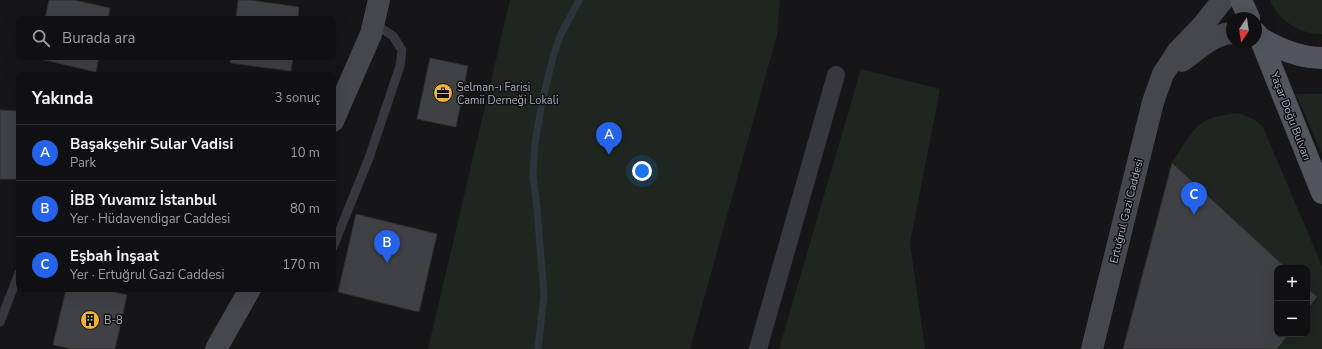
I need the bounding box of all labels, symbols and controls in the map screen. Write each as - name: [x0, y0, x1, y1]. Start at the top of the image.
- north arrow: [1226, 12, 1262, 48]
- search box: [16, 16, 336, 60]
- icon: search: [30, 27, 52, 49]
- text: Burada ara: [62, 28, 136, 48]
- street label: Yaşar Doğu Bulvarı: [1266, 69, 1314, 163]
- place label: Selman-ı Farisi Camii Derneği Lokali: [457, 80, 558, 108]
- office icon: Selman-ı Farisi Camii Derneği Lokali: [432, 82, 454, 104]
- text: Yakında: [32, 87, 93, 110]
- text: 3 sonuç: [275, 89, 320, 107]
- pin: A: [596, 122, 622, 155]
- text: Başakşehir Sular Vadisi: [70, 134, 233, 154]
- text: A: [40, 144, 50, 162]
- text: 10 m: [290, 144, 320, 162]
- text: Park: [70, 154, 96, 172]
- street label: Ertuğrul Gazi Caddesi: [1106, 157, 1147, 265]
- your location: [632, 161, 652, 181]
- pin: C: [1181, 182, 1207, 215]
- text: İBB Yuvamız İstanbul: [70, 190, 217, 210]
- text: B: [41, 200, 49, 218]
- text: 80 m: [290, 200, 320, 218]
- text: Yer · Hüdavendigar Caddesi: [70, 210, 230, 228]
- pin: B: [374, 230, 400, 263]
- text: Eşbah İnşaat: [70, 246, 159, 266]
- text: C: [41, 256, 49, 274]
- text: 170 m: [282, 256, 320, 274]
- map controls: [1274, 265, 1310, 337]
- button: +: [1274, 265, 1310, 301]
- text: Yer · Ertuğrul Gazi Caddesi: [70, 266, 225, 284]
- button: −: [1274, 301, 1310, 337]
- building icon: B-8: [79, 309, 101, 331]
- place label: B-8: [104, 313, 123, 328]

